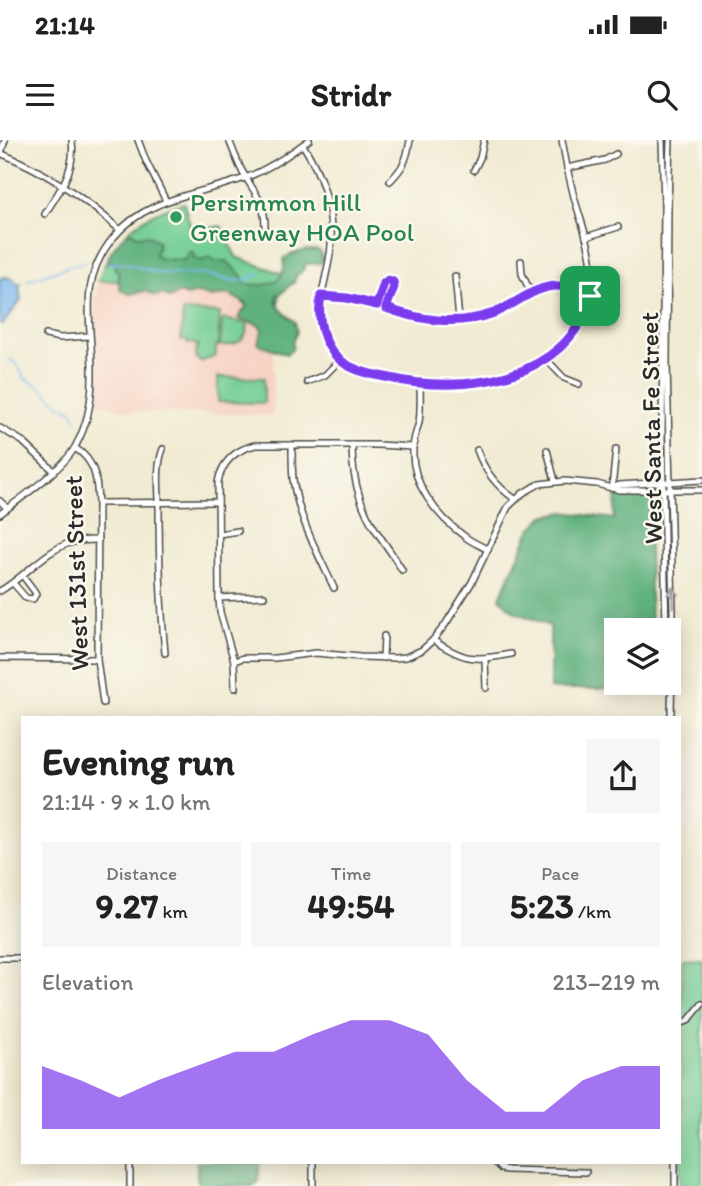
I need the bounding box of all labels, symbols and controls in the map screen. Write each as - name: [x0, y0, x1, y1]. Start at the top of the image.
- text: 21:14: [35, 9, 95, 41]
- icon: menu: [21, 76, 59, 114]
- text: Stridr: [311, 76, 391, 114]
- icon: search: [643, 76, 681, 114]
- place label: Persimmon Hill Greenway HOA Pool: [190, 186, 414, 248]
- marker: Persimmon Hill Greenway HOA Pool: [168, 209, 184, 225]
- pin: [560, 266, 620, 326]
- icon: arrive: [571, 277, 609, 315]
- street label: West Santa Fe Street: [633, 311, 669, 544]
- street label: West 131st Street: [57, 474, 95, 671]
- one-way arrow: [666, 586, 680, 609]
- map controls: [604, 618, 681, 695]
- button: layers: [604, 618, 681, 695]
- text: Evening run: [42, 739, 235, 785]
- button: share: [586, 739, 660, 813]
- text: 21:14 · 9 × 1.0 km: [42, 788, 210, 816]
- text: Distance: [106, 862, 177, 885]
- text: Time: [331, 862, 371, 885]
- text: Pace: [541, 862, 579, 885]
- text: 9.27: [96, 885, 158, 927]
- text: 49:54: [307, 885, 395, 927]
- text: 5:23: [509, 885, 574, 927]
- text: km: [158, 900, 188, 923]
- text: /km: [574, 900, 611, 923]
- text: Elevation: [42, 968, 133, 996]
- text: 213–219 m: [553, 968, 660, 996]

